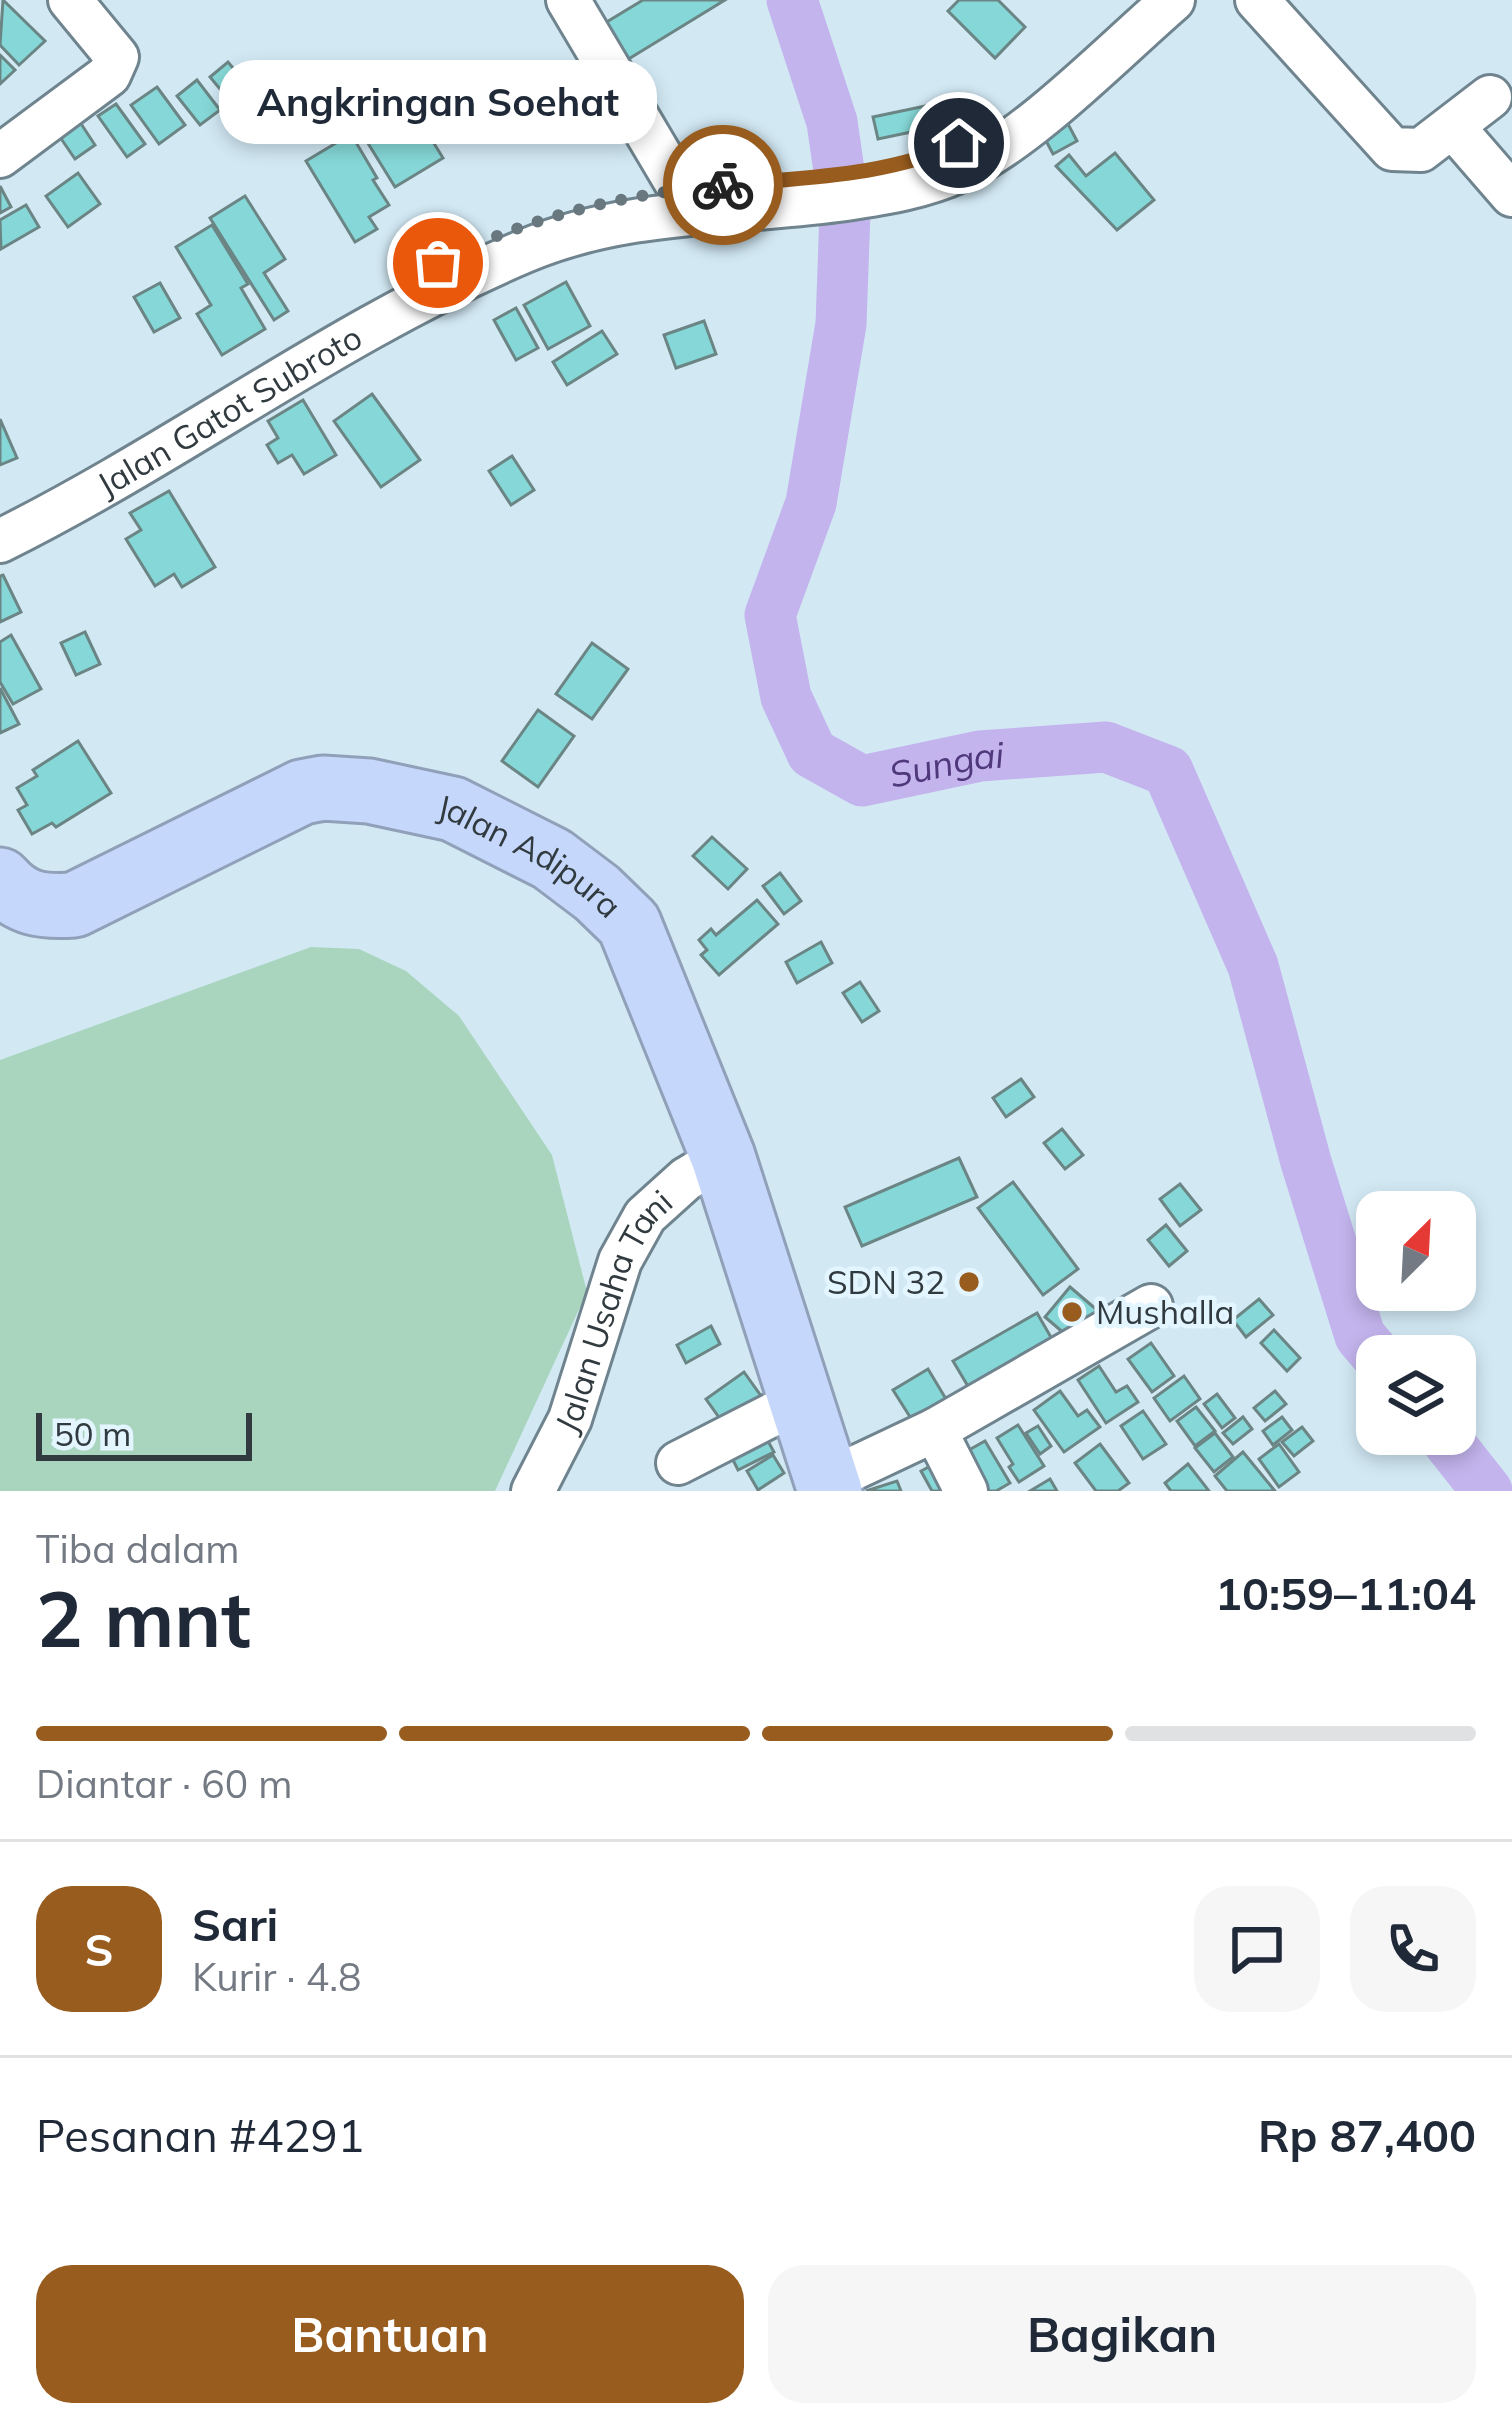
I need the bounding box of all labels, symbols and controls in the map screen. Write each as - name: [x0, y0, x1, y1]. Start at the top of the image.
- callout: Angkringan Soehat: [219, 59, 657, 143]
- text: Angkringan Soehat: [257, 77, 619, 126]
- pin: [908, 92, 1010, 194]
- icon: home: [926, 110, 992, 176]
- courier: [663, 125, 783, 245]
- icon: bike: [690, 152, 756, 218]
- pin: [387, 212, 489, 314]
- icon: bag: [405, 230, 471, 296]
- street label: Jalan Gatot Subroto: [90, 316, 369, 505]
- water label: Sungai: [885, 731, 1006, 797]
- street label: Jalan Adipura: [434, 785, 631, 926]
- street label: Jalan Usaha Tani: [546, 1181, 680, 1439]
- north arrow: [1356, 1191, 1476, 1311]
- map controls: [1356, 1191, 1476, 1455]
- place label: SDN 32: [827, 1261, 945, 1302]
- marker: SDN 32: [956, 1269, 982, 1295]
- place label: Mushalla: [1096, 1291, 1234, 1332]
- marker: Mushalla: [1059, 1299, 1085, 1325]
- button: layers: [1356, 1335, 1476, 1455]
- scale bar: [36, 1407, 252, 1460]
- text: 50 m: [54, 1413, 131, 1454]
- text: Tiba dalam: [36, 1524, 240, 1573]
- text: 10:59–11:04: [1215, 1565, 1476, 1621]
- text: 2 mnt: [36, 1569, 251, 1667]
- text: Diantar · 60 m: [36, 1759, 292, 1808]
- button: chat: [1194, 1886, 1320, 2012]
- button: phone: [1350, 1886, 1476, 2012]
- text: Sari: [192, 1896, 278, 1952]
- text: S: [84, 1921, 114, 1977]
- text: Kurir · 4.8: [192, 1952, 362, 2001]
- text: Pesanan #4291: [36, 2107, 365, 2163]
- text: Rp 87,400: [1258, 2107, 1476, 2163]
- button: Bantuan: [36, 2265, 744, 2403]
- button: Bagikan: [768, 2265, 1476, 2403]

